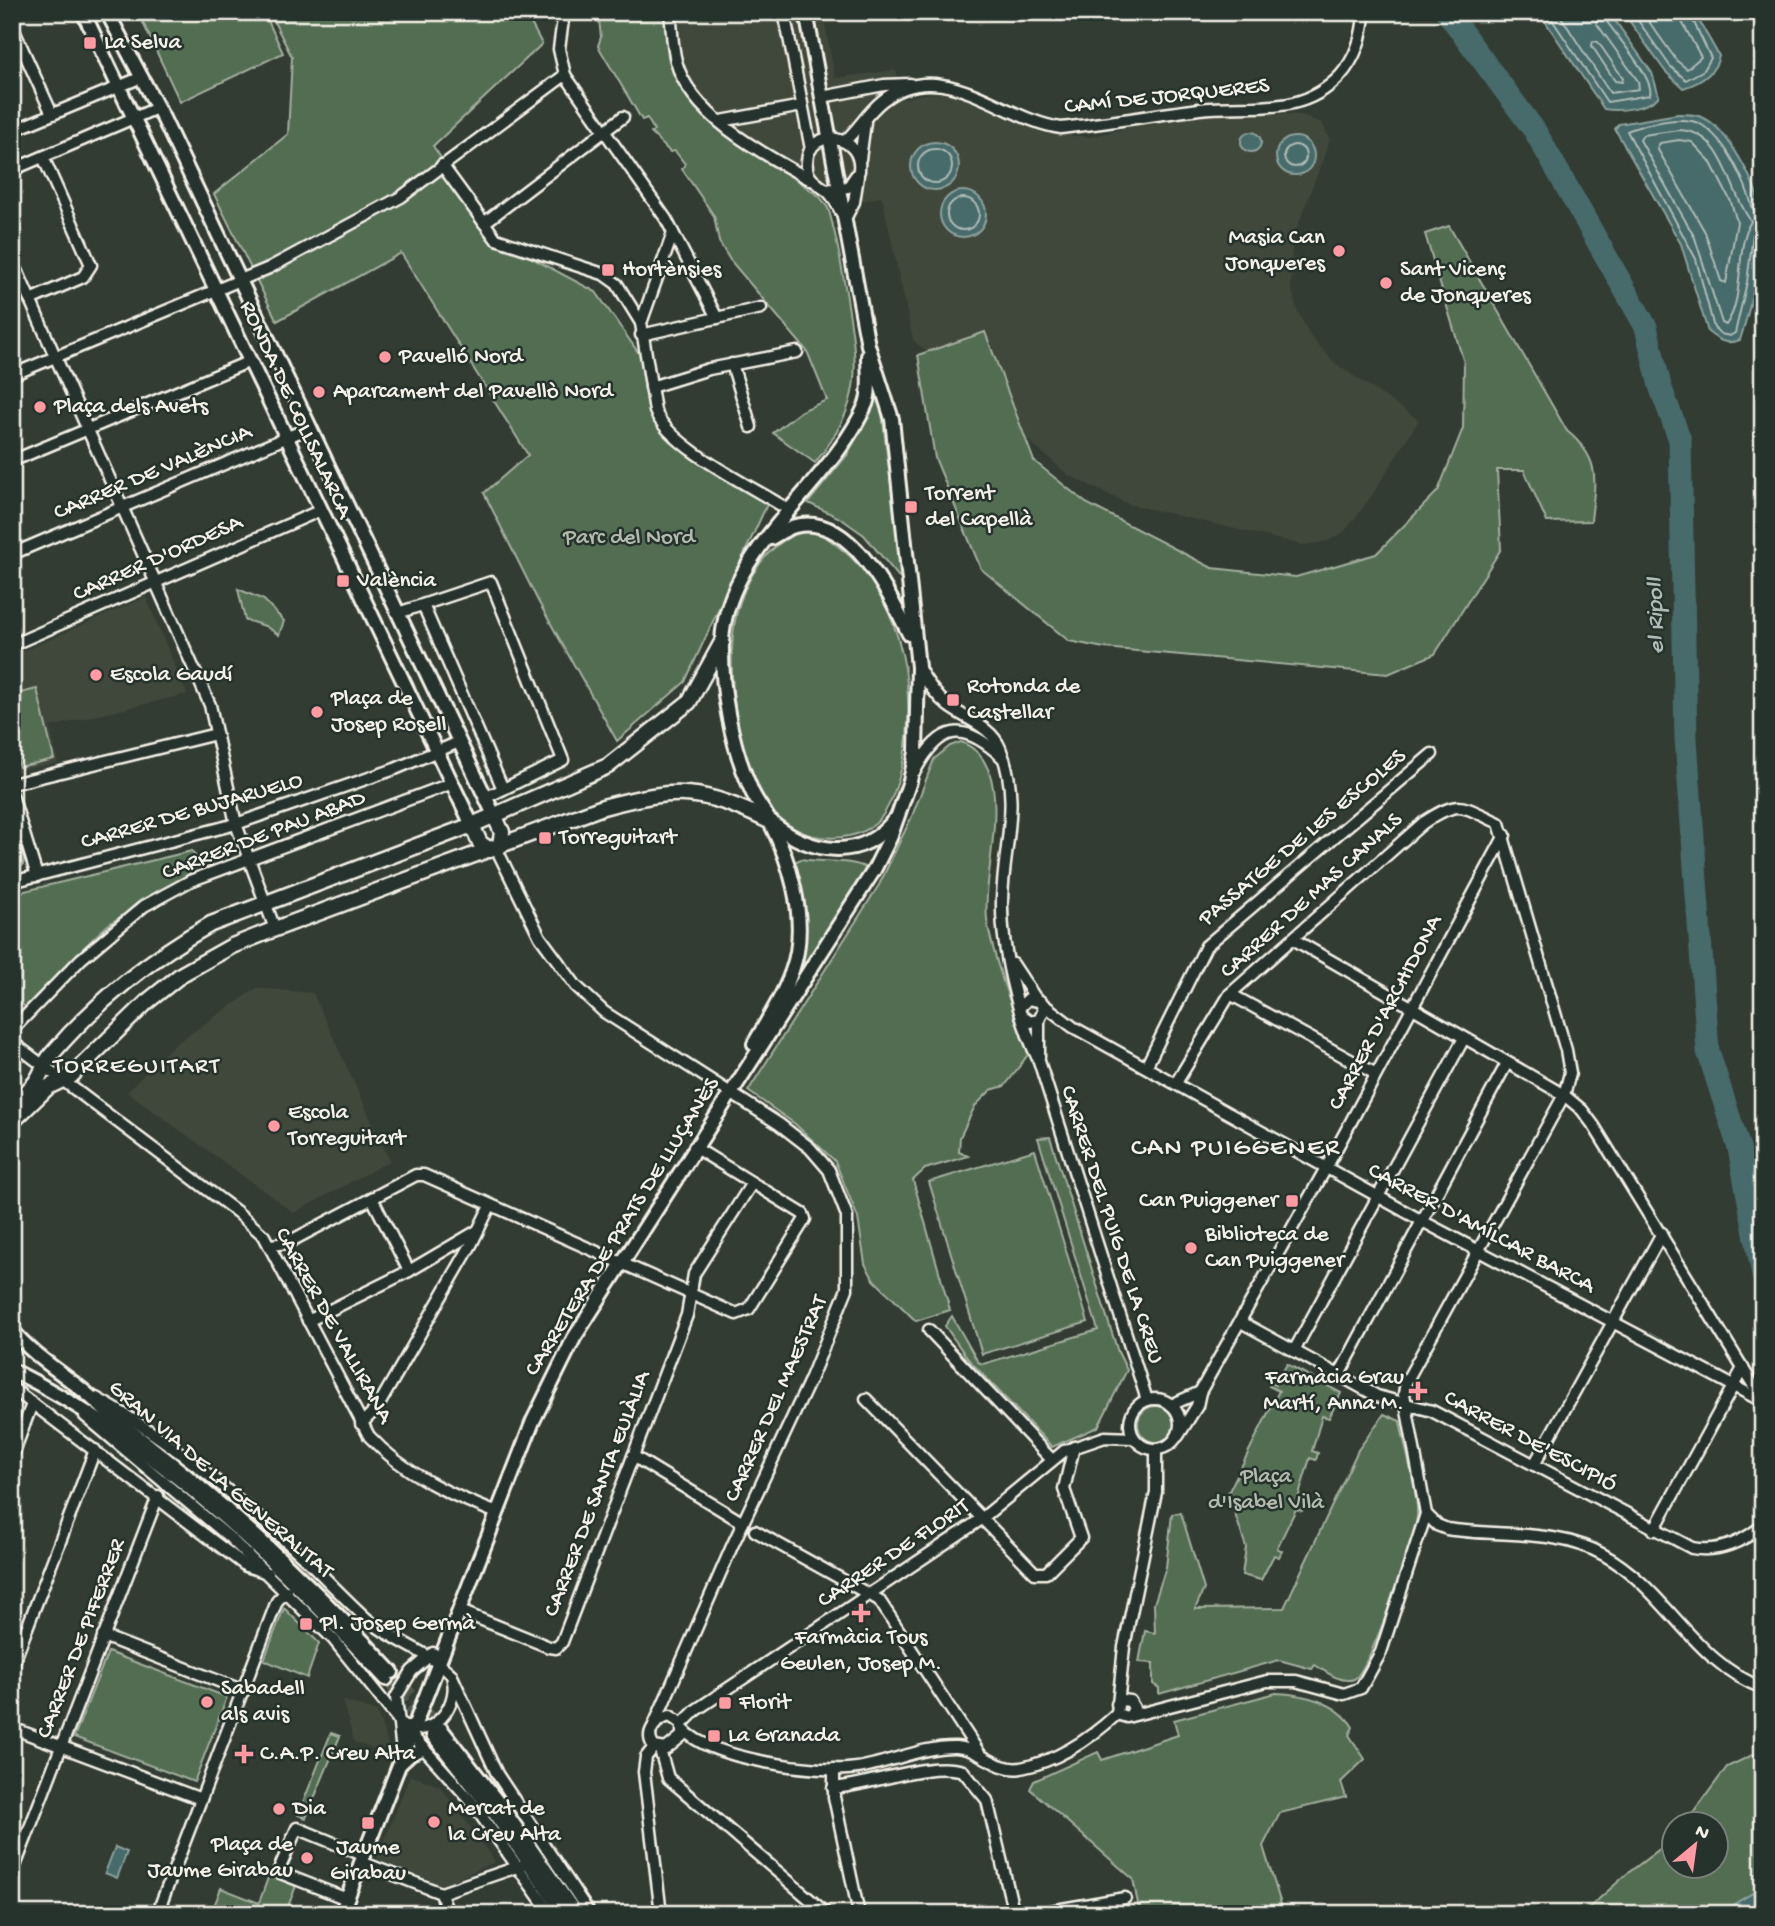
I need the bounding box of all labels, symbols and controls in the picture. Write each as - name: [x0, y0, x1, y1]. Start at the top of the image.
- place label: La Selva: [104, 30, 182, 57]
- marker: La Selva: [82, 35, 98, 51]
- street label: CAMÍ DE JORQUERES: [1063, 73, 1271, 121]
- place label: Masia Can Jonqueres: [1225, 225, 1326, 278]
- marker: Masia Can Jonqueres: [1331, 243, 1347, 259]
- place label: Hortènsies: [622, 257, 722, 284]
- place label: Sant Vicenç de Jonqueres: [1400, 257, 1531, 310]
- marker: Hortènsies: [600, 262, 616, 278]
- marker: Sant Vicenç de Jonqueres: [1378, 275, 1394, 291]
- street label: RONDA DE COLLSALARCA: [233, 297, 358, 524]
- place label: Pavelló Nord: [398, 344, 524, 371]
- marker: Pavelló Nord: [377, 349, 393, 365]
- place label: Aparcament del Pavellò Nord: [333, 379, 614, 406]
- marker: Aparcament del Pavellò Nord: [311, 384, 327, 400]
- place label: Plaça dels Avets: [53, 394, 209, 421]
- marker: Plaça dels Avets: [32, 399, 48, 415]
- street label: CARRER DE VALÈNCIA: [50, 419, 257, 527]
- place label: Torrent del Capellà: [923, 481, 1033, 534]
- marker: Torrent del Capellà: [903, 499, 919, 515]
- street label: CARRER D'ORDESA: [69, 509, 248, 608]
- park label: Parc del Nord: [562, 525, 696, 552]
- place label: València: [356, 568, 437, 595]
- marker: València: [335, 573, 351, 589]
- water label: el Ripoll: [1642, 576, 1672, 654]
- place label: Escola Gaudí: [110, 662, 233, 689]
- marker: Escola Gaudí: [88, 667, 104, 683]
- place label: Rotonda de Castellar: [967, 674, 1081, 727]
- place label: Plaça de Josep Rosell: [330, 686, 447, 739]
- marker: Rotonda de Castellar: [945, 692, 961, 708]
- marker: Plaça de Josep Rosell: [309, 704, 325, 720]
- street label: PASSATGE DE LES ESCOLES: [1193, 743, 1413, 933]
- street label: CARRER DE BUJARUELO: [78, 767, 306, 857]
- street label: CARRER DE PAU ABAD: [159, 784, 370, 887]
- street label: CARRER DE MAS CANALS: [1215, 807, 1409, 985]
- place label: Torreguitart: [557, 825, 678, 852]
- marker: Torreguitart: [537, 830, 553, 846]
- street label: CARRER D'ARCHIDONA: [1323, 910, 1450, 1115]
- district label: TORREGUITART: [51, 1053, 221, 1082]
- street label: CARRETERA DE PRATS DE LLUÇANÈS: [519, 1072, 727, 1382]
- street label: CARRER DEL PUIG DE LA CREU: [1053, 1082, 1169, 1368]
- place label: Escola Torreguitart: [286, 1100, 407, 1153]
- marker: Escola Torreguitart: [266, 1118, 282, 1134]
- district label: CAN PUIGGENER: [1131, 1134, 1341, 1165]
- street label: CARRER D'AMÍLCAR BARCA: [1363, 1158, 1600, 1301]
- place label: Can Puiggener: [1139, 1188, 1280, 1215]
- marker: Can Puiggener: [1284, 1193, 1300, 1209]
- place label: Biblioteca de Can Puiggener: [1204, 1222, 1346, 1275]
- street label: CARRER DE VALLIRANA: [268, 1223, 399, 1430]
- marker: Biblioteca de Can Puiggener: [1183, 1240, 1199, 1256]
- street label: CARRER DEL MAESTRAT: [719, 1291, 835, 1506]
- place label: Farmàcia Grau Martí, Anna M.: [1263, 1365, 1404, 1418]
- street label: CARRER DE SANTA EULÀLIA: [538, 1366, 658, 1621]
- street label: GRAN VIA DE LA GENERALITAT: [102, 1375, 339, 1586]
- marker: Farmàcia Grau Martí, Anna M.: [1410, 1383, 1426, 1399]
- street label: CARRER DE'ESCIPIÓ: [1439, 1385, 1621, 1499]
- park label: Plaça d'Isabel Vilà: [1208, 1464, 1325, 1517]
- street label: CARRER DE FLORIT: [813, 1493, 976, 1615]
- street label: CARRER DE PIFERRER: [31, 1535, 133, 1743]
- marker: Farmàcia Tous Geulen, Josep M.: [853, 1605, 869, 1621]
- place label: Pl. Josep Germà: [319, 1611, 477, 1638]
- marker: Pl. Josep Germà: [298, 1616, 314, 1632]
- place label: Farmàcia Tous Geulen, Josep M.: [780, 1625, 942, 1678]
- place label: Sabadell als avis: [221, 1676, 305, 1729]
- place label: Florit: [738, 1690, 792, 1717]
- marker: Sabadell als avis: [199, 1694, 215, 1710]
- marker: Florit: [717, 1695, 733, 1711]
- place label: La Granada: [728, 1723, 841, 1750]
- marker: La Granada: [706, 1728, 722, 1744]
- place label: C.A.P. Creu Alta: [260, 1741, 417, 1768]
- marker: C.A.P. Creu Alta: [234, 1744, 254, 1764]
- place label: Dia: [291, 1796, 327, 1823]
- place label: Mercat de la Creu Alta: [448, 1796, 562, 1849]
- marker: Dia: [271, 1801, 287, 1817]
- north arrow: [1660, 1811, 1730, 1881]
- marker: Mercat de la Creu Alta: [426, 1814, 442, 1830]
- marker: Jaume Girabau: [360, 1815, 376, 1831]
- text: N: [1691, 1820, 1713, 1846]
- place label: Plaça de Jaume Girabau: [147, 1832, 294, 1885]
- place label: Jaume Girabau: [330, 1835, 406, 1888]
- marker: Plaça de Jaume Girabau: [299, 1850, 315, 1866]

